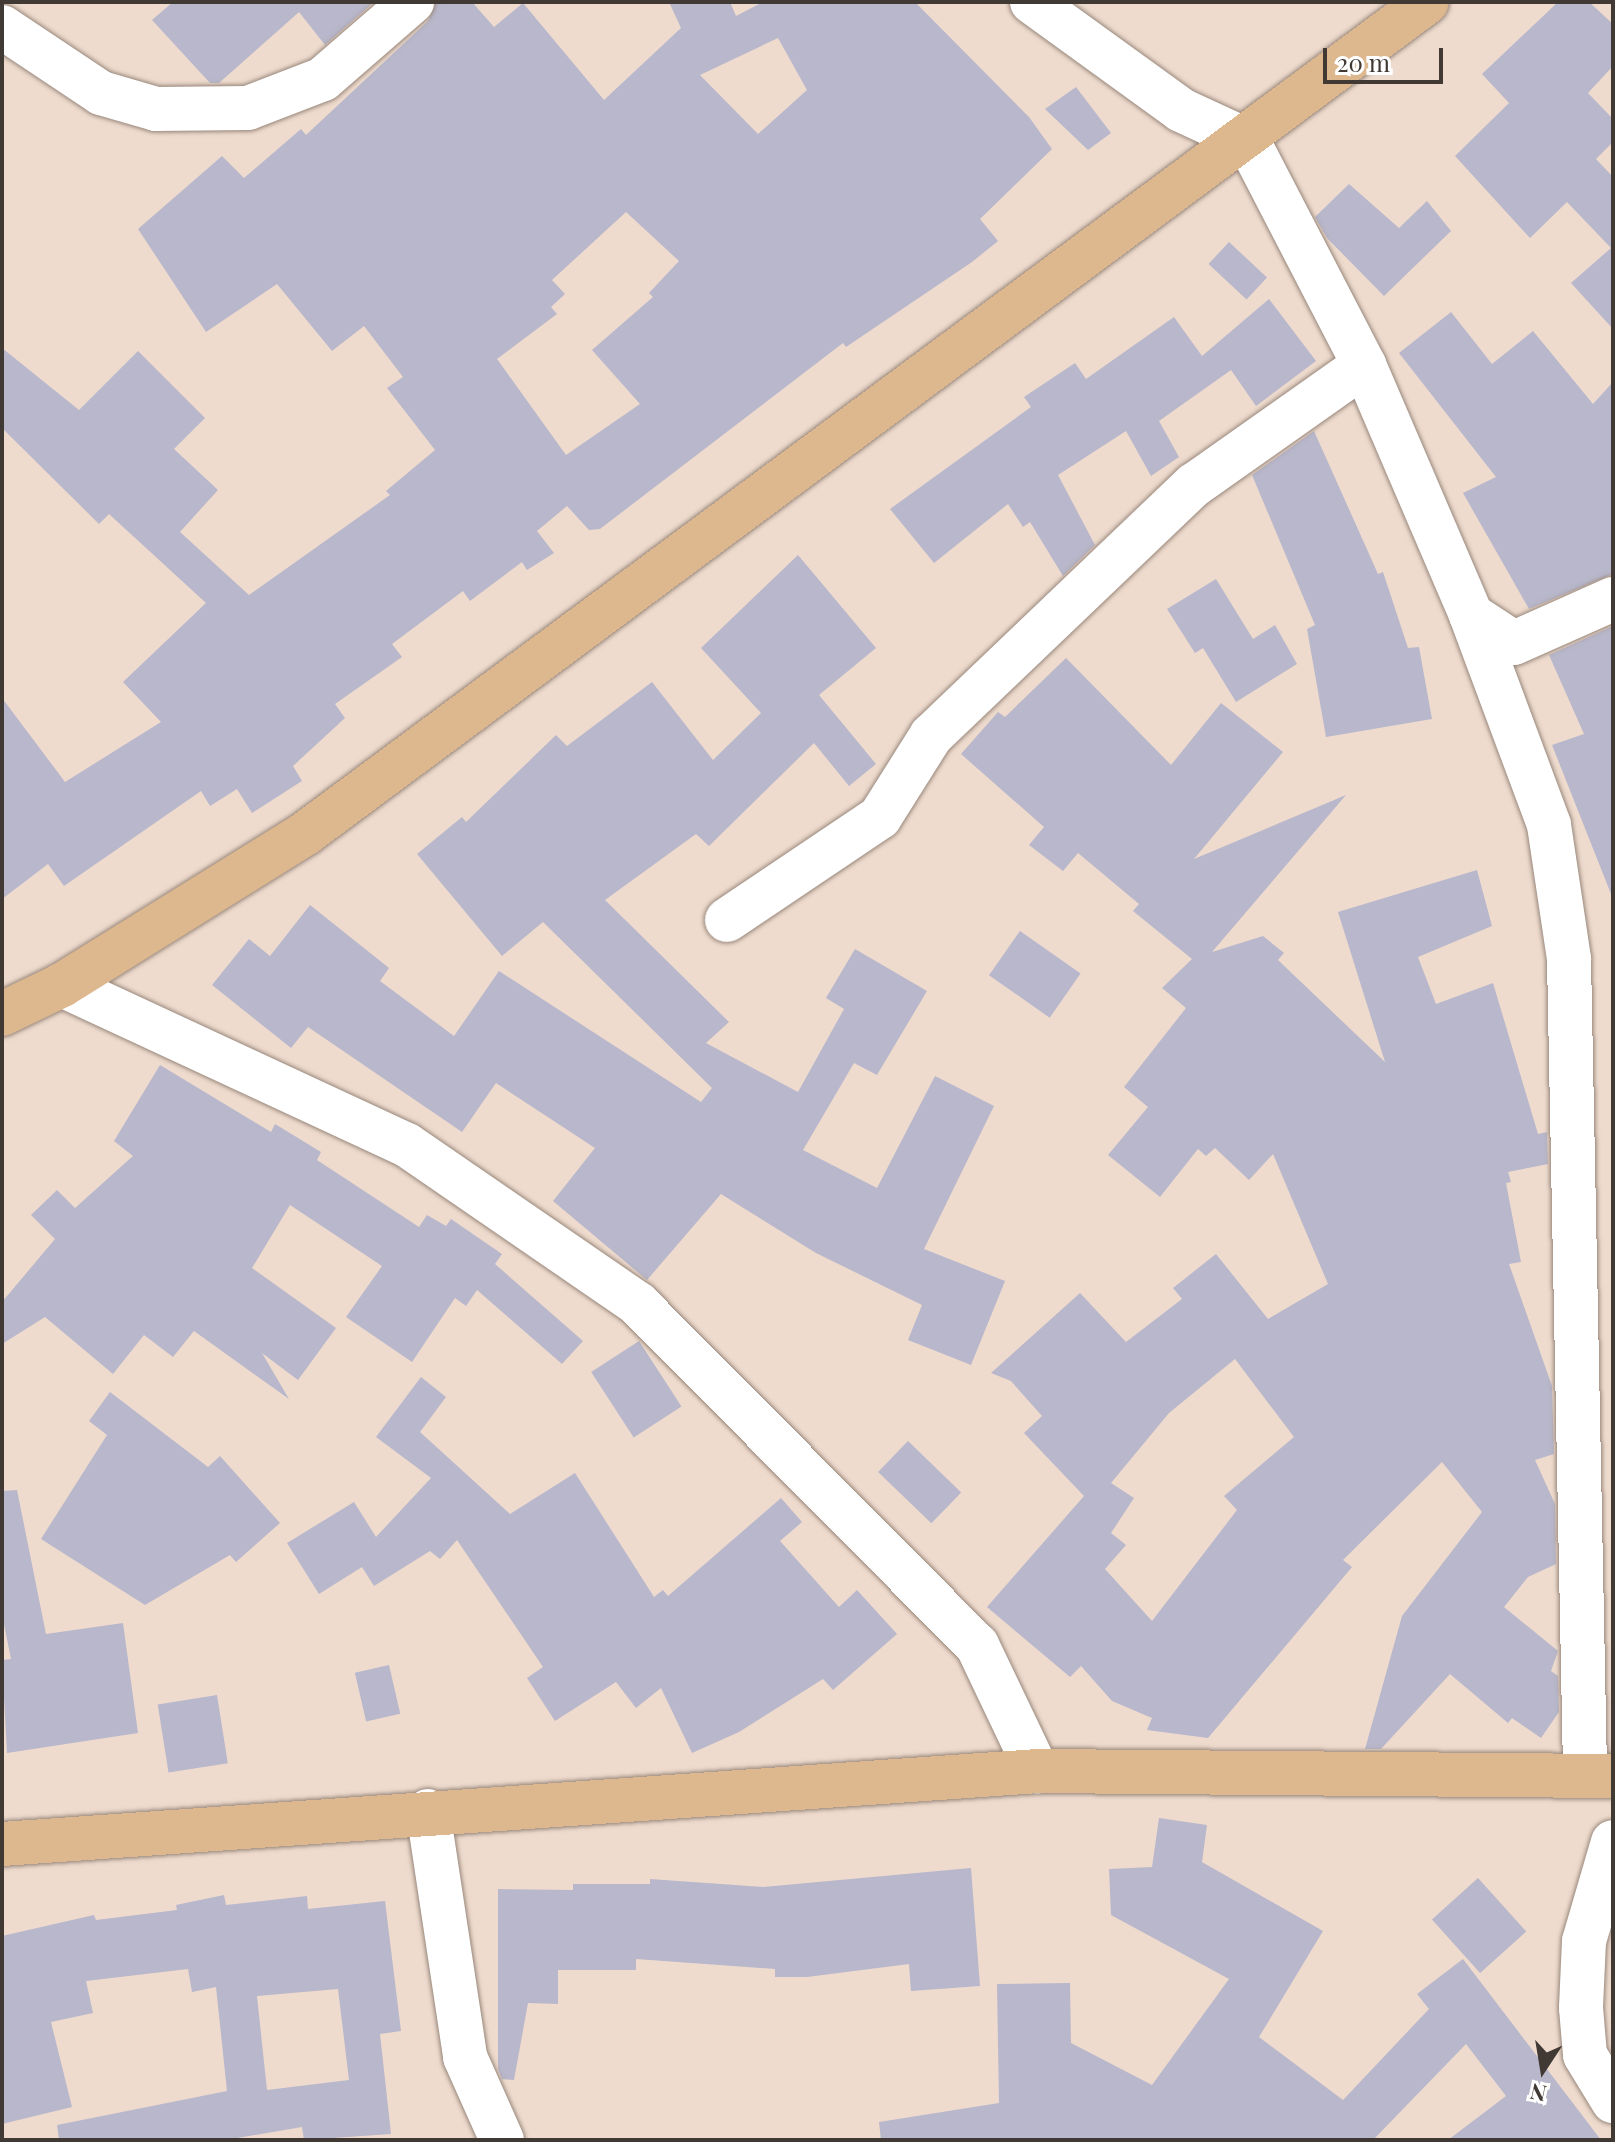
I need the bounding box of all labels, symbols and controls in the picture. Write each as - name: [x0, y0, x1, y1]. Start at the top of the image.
- scale bar: [1327, 32, 1447, 82]
- text: 20 m: [1337, 46, 1390, 78]
- north arrow: [1503, 2030, 1583, 2110]
- text: N: [1527, 2077, 1549, 2110]

